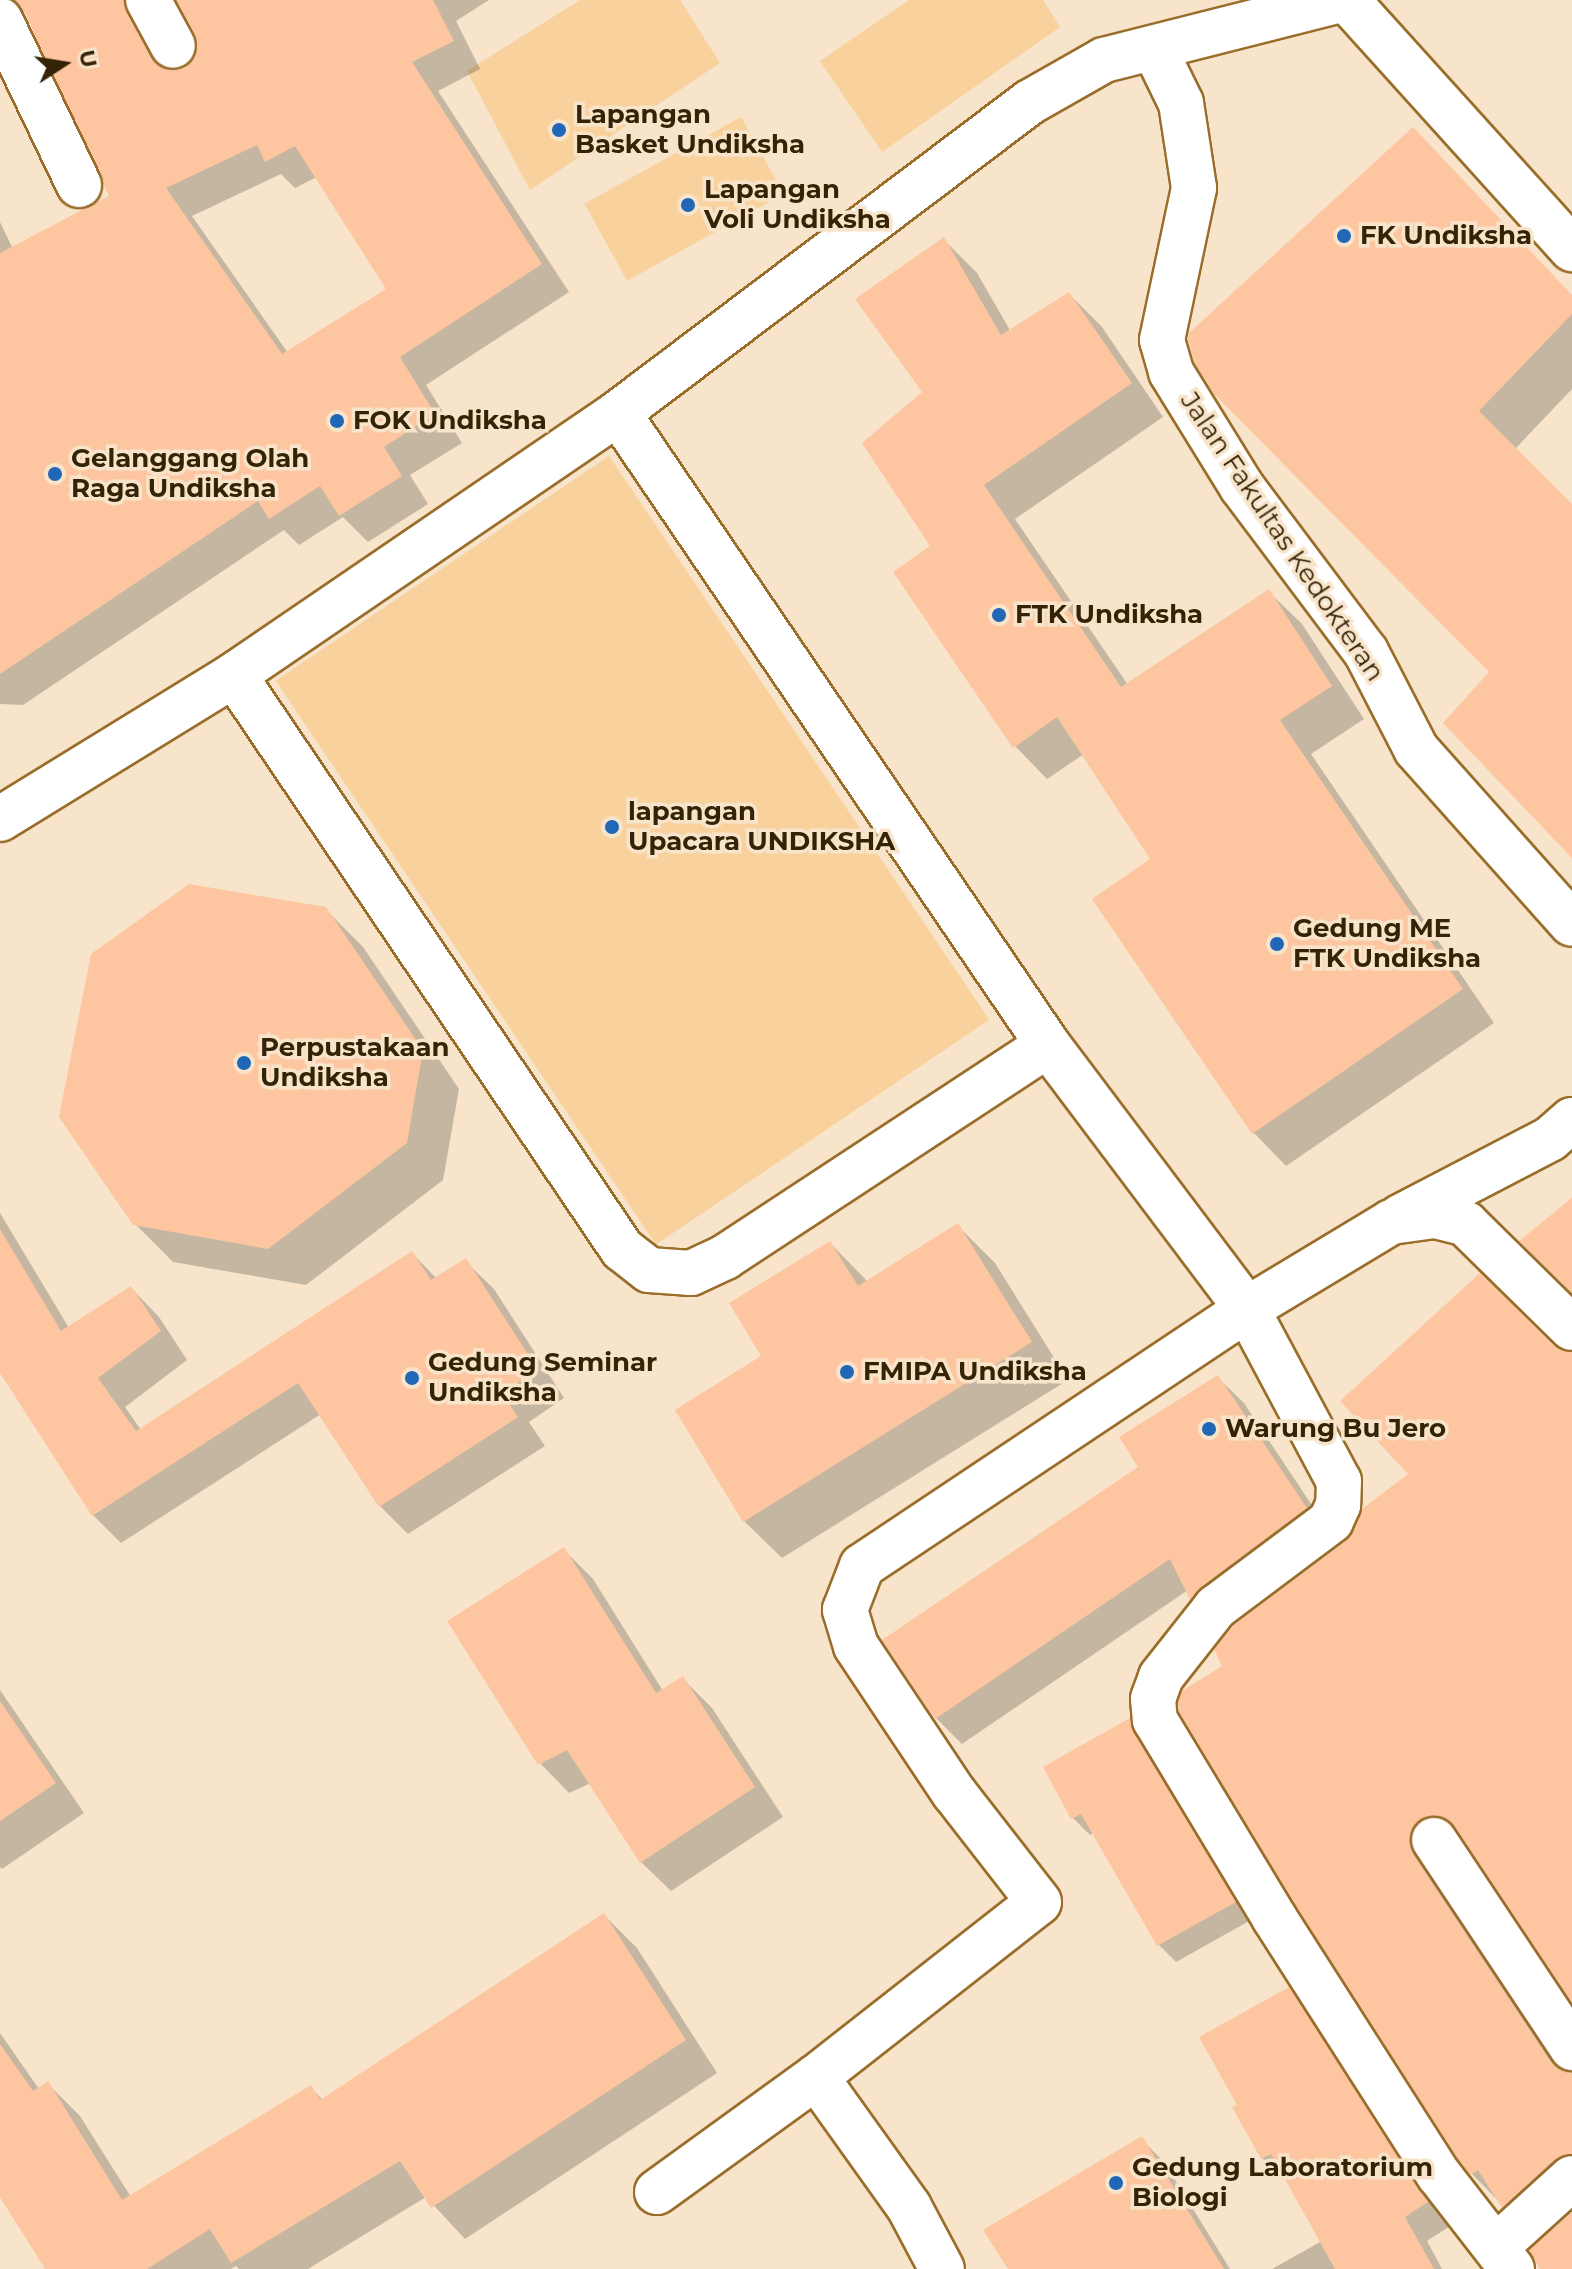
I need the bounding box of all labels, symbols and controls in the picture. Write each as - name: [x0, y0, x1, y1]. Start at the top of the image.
- north arrow: [24, 24, 104, 104]
- text: U: [73, 48, 103, 70]
- place label: Lapangan Basket Undiksha: [575, 99, 805, 160]
- marker: Lapangan Basket Undiksha: [550, 121, 568, 139]
- place label: Lapangan Voli Undiksha: [704, 174, 891, 236]
- marker: Lapangan Voli Undiksha: [679, 196, 697, 214]
- place label: FK Undiksha: [1360, 220, 1532, 252]
- marker: FK Undiksha: [1335, 227, 1353, 245]
- street label: Jalan Fakultas Kedokteran: [1173, 387, 1391, 687]
- place label: FOK Undiksha: [353, 405, 547, 437]
- marker: FOK Undiksha: [328, 412, 346, 430]
- place label: Gelanggang Olah Raga Undiksha: [71, 443, 309, 504]
- marker: Gelanggang Olah Raga Undiksha: [46, 465, 64, 483]
- place label: FTK Undiksha: [1015, 599, 1203, 631]
- marker: FTK Undiksha: [990, 606, 1008, 624]
- place label: lapangan Upacara UNDIKSHA: [628, 796, 895, 858]
- marker: lapangan Upacara UNDIKSHA: [603, 818, 621, 836]
- place label: Gedung ME FTK Undiksha: [1293, 913, 1481, 974]
- marker: Gedung ME FTK Undiksha: [1268, 935, 1286, 953]
- place label: Perpustakaan Undiksha: [260, 1032, 450, 1094]
- marker: Perpustakaan Undiksha: [235, 1054, 253, 1072]
- place label: Gedung Seminar Undiksha: [428, 1347, 657, 1408]
- place label: FMIPA Undiksha: [863, 1356, 1087, 1388]
- marker: FMIPA Undiksha: [838, 1363, 856, 1381]
- marker: Gedung Seminar Undiksha: [403, 1369, 421, 1387]
- place label: Warung Bu Jero: [1225, 1413, 1446, 1445]
- marker: Warung Bu Jero: [1200, 1420, 1218, 1438]
- place label: Gedung Laboratorium Biologi: [1132, 2152, 1433, 2214]
- marker: Gedung Laboratorium Biologi: [1107, 2174, 1125, 2192]

